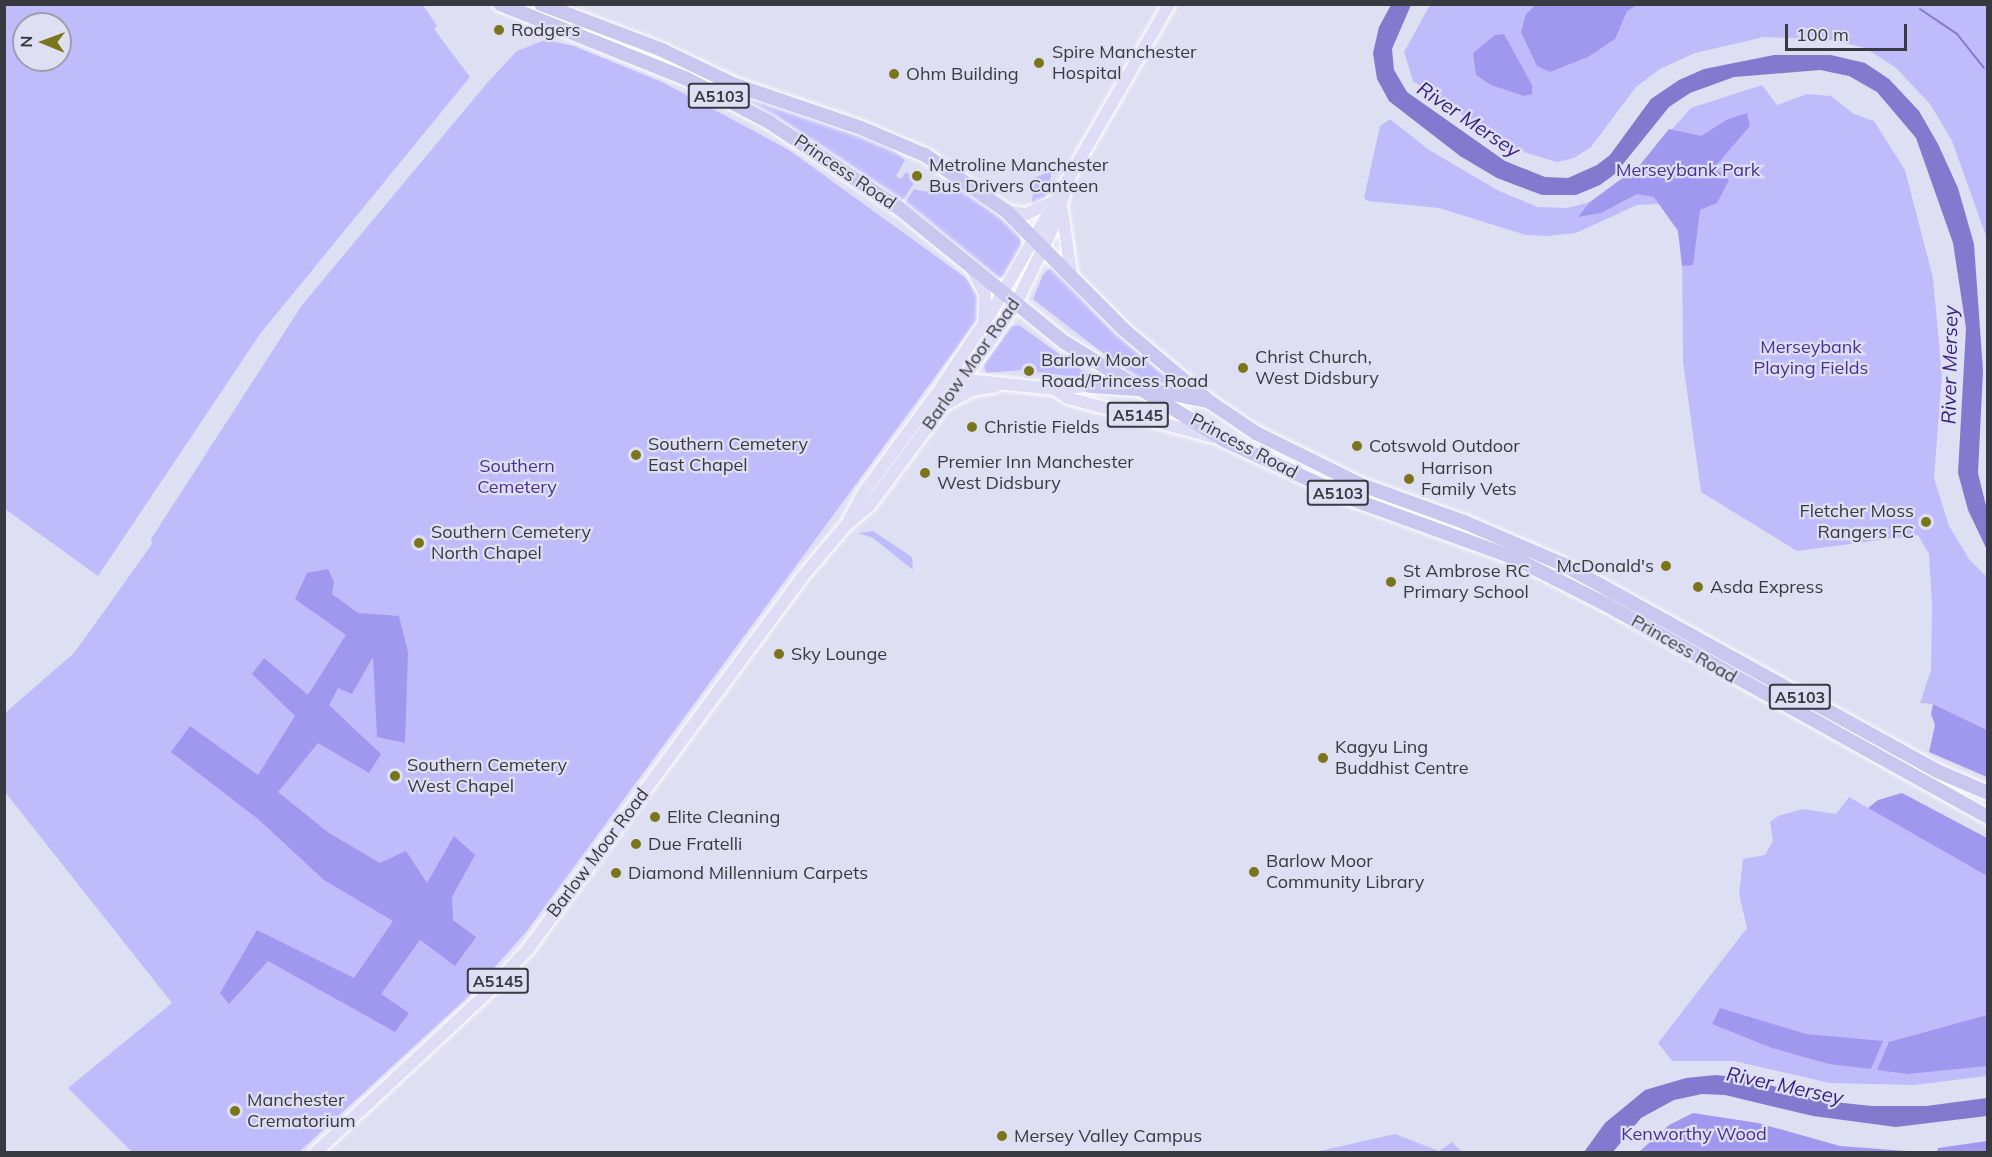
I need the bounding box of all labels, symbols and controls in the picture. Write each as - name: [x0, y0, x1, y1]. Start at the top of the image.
- north arrow: [12, 12, 72, 72]
- scale bar: [1788, 12, 1910, 50]
- place label: Rodgers: [511, 19, 580, 41]
- marker: Rodgers: [492, 23, 506, 37]
- text: 100 m: [1796, 23, 1849, 46]
- text: N: [16, 36, 36, 48]
- place label: Spire Manchester Hospital: [1052, 42, 1197, 84]
- marker: Spire Manchester Hospital: [1030, 54, 1048, 72]
- place label: Ohm Building: [906, 63, 1019, 85]
- marker: Ohm Building: [887, 67, 901, 81]
- water label: River Mersey: [1413, 76, 1525, 162]
- road number: A5103: [688, 83, 750, 109]
- street label: Princess Road: [790, 130, 900, 214]
- place label: Metroline Manchester Bus Drivers Canteen: [929, 155, 1108, 198]
- park label: Merseybank Park: [1616, 159, 1760, 181]
- marker: Metroline Manchester Bus Drivers Canteen: [910, 169, 924, 183]
- street label: Barlow Moor Road: [917, 294, 1025, 434]
- water label: River Mersey: [1936, 305, 1962, 425]
- park label: Merseybank Playing Fields: [1754, 337, 1868, 380]
- place label: Christ Church, West Didsbury: [1255, 347, 1379, 389]
- place label: Barlow Moor Road/Princess Road: [1041, 350, 1208, 392]
- marker: Christ Church, West Didsbury: [1236, 361, 1250, 375]
- marker: Barlow Moor Road/Princess Road: [1022, 364, 1036, 378]
- road number: A5145: [1106, 402, 1170, 428]
- street label: Princess Road: [1187, 409, 1301, 483]
- place label: Christie Fields: [984, 416, 1100, 438]
- marker: Christie Fields: [965, 420, 979, 434]
- place label: Southern Cemetery East Chapel: [648, 434, 808, 476]
- place label: Cotswold Outdoor: [1369, 435, 1520, 457]
- marker: Cotswold Outdoor: [1350, 439, 1364, 453]
- marker: Southern Cemetery East Chapel: [629, 448, 643, 462]
- place label: Premier Inn Manchester West Didsbury: [937, 452, 1134, 494]
- park label: Southern Cemetery: [477, 456, 557, 498]
- place label: Harrison Family Vets: [1421, 458, 1517, 500]
- marker: Premier Inn Manchester West Didsbury: [918, 466, 932, 480]
- marker: Harrison Family Vets: [1402, 472, 1416, 486]
- road number: A5103: [1306, 480, 1370, 506]
- place label: Fletcher Moss Rangers FC: [1800, 501, 1914, 544]
- marker: Fletcher Moss Rangers FC: [1919, 515, 1933, 529]
- place label: Southern Cemetery North Chapel: [431, 522, 591, 564]
- marker: Southern Cemetery North Chapel: [412, 536, 426, 550]
- place label: McDonald's: [1557, 555, 1654, 577]
- marker: McDonald's: [1659, 559, 1673, 573]
- place label: St Ambrose RC Primary School: [1403, 561, 1530, 604]
- marker: St Ambrose RC Primary School: [1384, 575, 1398, 589]
- place label: Asda Express: [1710, 576, 1823, 598]
- marker: Asda Express: [1691, 580, 1705, 594]
- street label: Princess Road: [1627, 610, 1741, 688]
- place label: Sky Lounge: [791, 643, 887, 665]
- marker: Sky Lounge: [772, 647, 786, 661]
- road number: A5103: [1768, 684, 1832, 710]
- place label: Kagyu Ling Buddhist Centre: [1335, 737, 1468, 780]
- marker: Kagyu Ling Buddhist Centre: [1316, 751, 1330, 765]
- place label: Southern Cemetery West Chapel: [407, 755, 567, 798]
- marker: Southern Cemetery West Chapel: [388, 769, 402, 783]
- street label: Barlow Moor Road: [543, 784, 653, 922]
- place label: Elite Cleaning: [667, 806, 780, 828]
- marker: Elite Cleaning: [648, 810, 662, 824]
- place label: Due Fratelli: [648, 833, 742, 855]
- marker: Due Fratelli: [629, 837, 643, 851]
- place label: Barlow Moor Community Library: [1266, 851, 1424, 894]
- place label: Diamond Millennium Carpets: [628, 862, 868, 884]
- marker: Barlow Moor Community Library: [1247, 865, 1261, 879]
- marker: Diamond Millennium Carpets: [609, 866, 623, 880]
- road number: A5145: [466, 968, 530, 994]
- water label: River Mersey: [1724, 1061, 1846, 1109]
- place label: Manchester Crematorium: [247, 1090, 356, 1132]
- marker: Manchester Crematorium: [228, 1104, 242, 1118]
- park label: Kenworthy Wood: [1621, 1123, 1767, 1145]
- place label: Mersey Valley Campus: [1014, 1125, 1202, 1147]
- marker: Mersey Valley Campus: [995, 1129, 1009, 1143]

